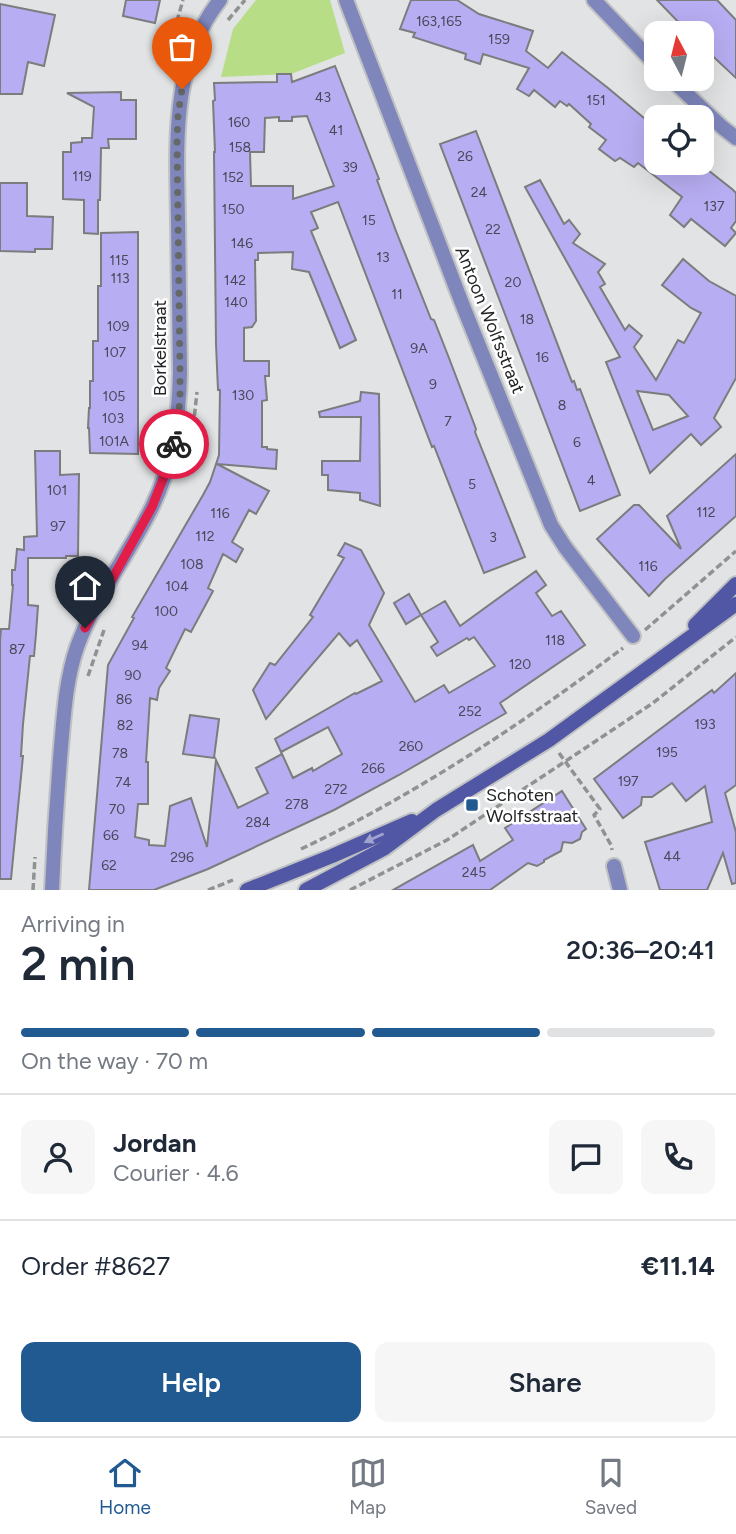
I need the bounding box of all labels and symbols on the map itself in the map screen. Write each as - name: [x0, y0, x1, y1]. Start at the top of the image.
- house number: 163,165: [416, 13, 462, 30]
- pin: [152, 17, 212, 89]
- north arrow: [644, 21, 714, 91]
- house number: 159: [488, 31, 510, 48]
- house number: 43: [315, 89, 331, 106]
- house number: 151: [586, 92, 606, 109]
- house number: 160: [228, 114, 250, 131]
- house number: 41: [329, 122, 343, 139]
- house number: 158: [229, 139, 251, 156]
- house number: 26: [457, 148, 473, 165]
- house number: 39: [342, 159, 358, 176]
- house number: 119: [72, 168, 92, 185]
- house number: 152: [222, 169, 244, 186]
- house number: 24: [471, 184, 488, 201]
- house number: 137: [704, 198, 725, 215]
- house number: 150: [222, 201, 244, 218]
- house number: 15: [362, 212, 376, 229]
- house number: 22: [485, 221, 501, 238]
- house number: 146: [231, 235, 253, 252]
- street label: Antoon Wolfsstraat: [450, 243, 530, 397]
- house number: 13: [376, 249, 390, 266]
- house number: 115: [109, 252, 129, 269]
- house number: 113: [110, 270, 130, 287]
- house number: 142: [224, 272, 246, 289]
- house number: 20: [505, 274, 521, 291]
- house number: 11: [391, 286, 403, 303]
- house number: 140: [224, 294, 248, 311]
- street label: Borkelstraat: [149, 300, 171, 396]
- house number: 18: [520, 311, 534, 328]
- house number: 109: [107, 318, 129, 335]
- house number: 9A: [410, 340, 428, 357]
- house number: 107: [104, 344, 127, 361]
- house number: 16: [535, 349, 549, 366]
- house number: 9: [429, 376, 437, 393]
- house number: 130: [232, 387, 254, 404]
- house number: 105: [103, 388, 125, 405]
- house number: 8: [558, 397, 566, 414]
- courier: [139, 409, 209, 479]
- house number: 103: [102, 410, 124, 427]
- house number: 7: [444, 413, 452, 430]
- house number: 101A: [99, 433, 130, 450]
- house number: 6: [573, 434, 581, 451]
- house number: 4: [587, 472, 596, 489]
- house number: 5: [468, 476, 476, 493]
- house number: 101: [47, 482, 67, 499]
- house number: 112: [696, 504, 716, 521]
- house number: 116: [210, 505, 230, 522]
- house number: 97: [50, 518, 66, 535]
- house number: 112: [195, 528, 215, 545]
- house number: 3: [489, 529, 497, 546]
- pin: [55, 556, 115, 628]
- house number: 108: [180, 556, 204, 573]
- house number: 116: [638, 558, 658, 575]
- house number: 104: [165, 578, 189, 595]
- house number: 100: [154, 603, 178, 620]
- house number: 118: [545, 632, 565, 649]
- house number: 94: [132, 637, 149, 654]
- house number: 87: [9, 641, 26, 658]
- house number: 120: [509, 656, 531, 673]
- house number: 90: [125, 667, 141, 684]
- house number: 86: [116, 691, 132, 708]
- house number: 252: [458, 703, 482, 720]
- house number: 193: [694, 716, 716, 733]
- house number: 82: [117, 717, 133, 734]
- house number: 260: [399, 738, 423, 755]
- house number: 195: [656, 744, 678, 761]
- house number: 78: [112, 745, 128, 762]
- house number: 266: [361, 760, 385, 777]
- house number: 197: [617, 773, 639, 790]
- house number: 74: [115, 774, 131, 791]
- house number: 272: [324, 781, 348, 798]
- place label: Schoten Wolfsstraat: [486, 784, 579, 827]
- house number: 278: [285, 796, 309, 813]
- marker: Schoten Wolfsstraat: [464, 797, 480, 813]
- house number: 70: [109, 801, 125, 818]
- house number: 284: [245, 814, 271, 831]
- house number: 66: [103, 827, 119, 844]
- one-way arrow: [363, 833, 384, 844]
- house number: 44: [663, 848, 681, 865]
- house number: 296: [170, 849, 194, 866]
- house number: 62: [101, 857, 117, 874]
- house number: 245: [462, 864, 486, 881]

